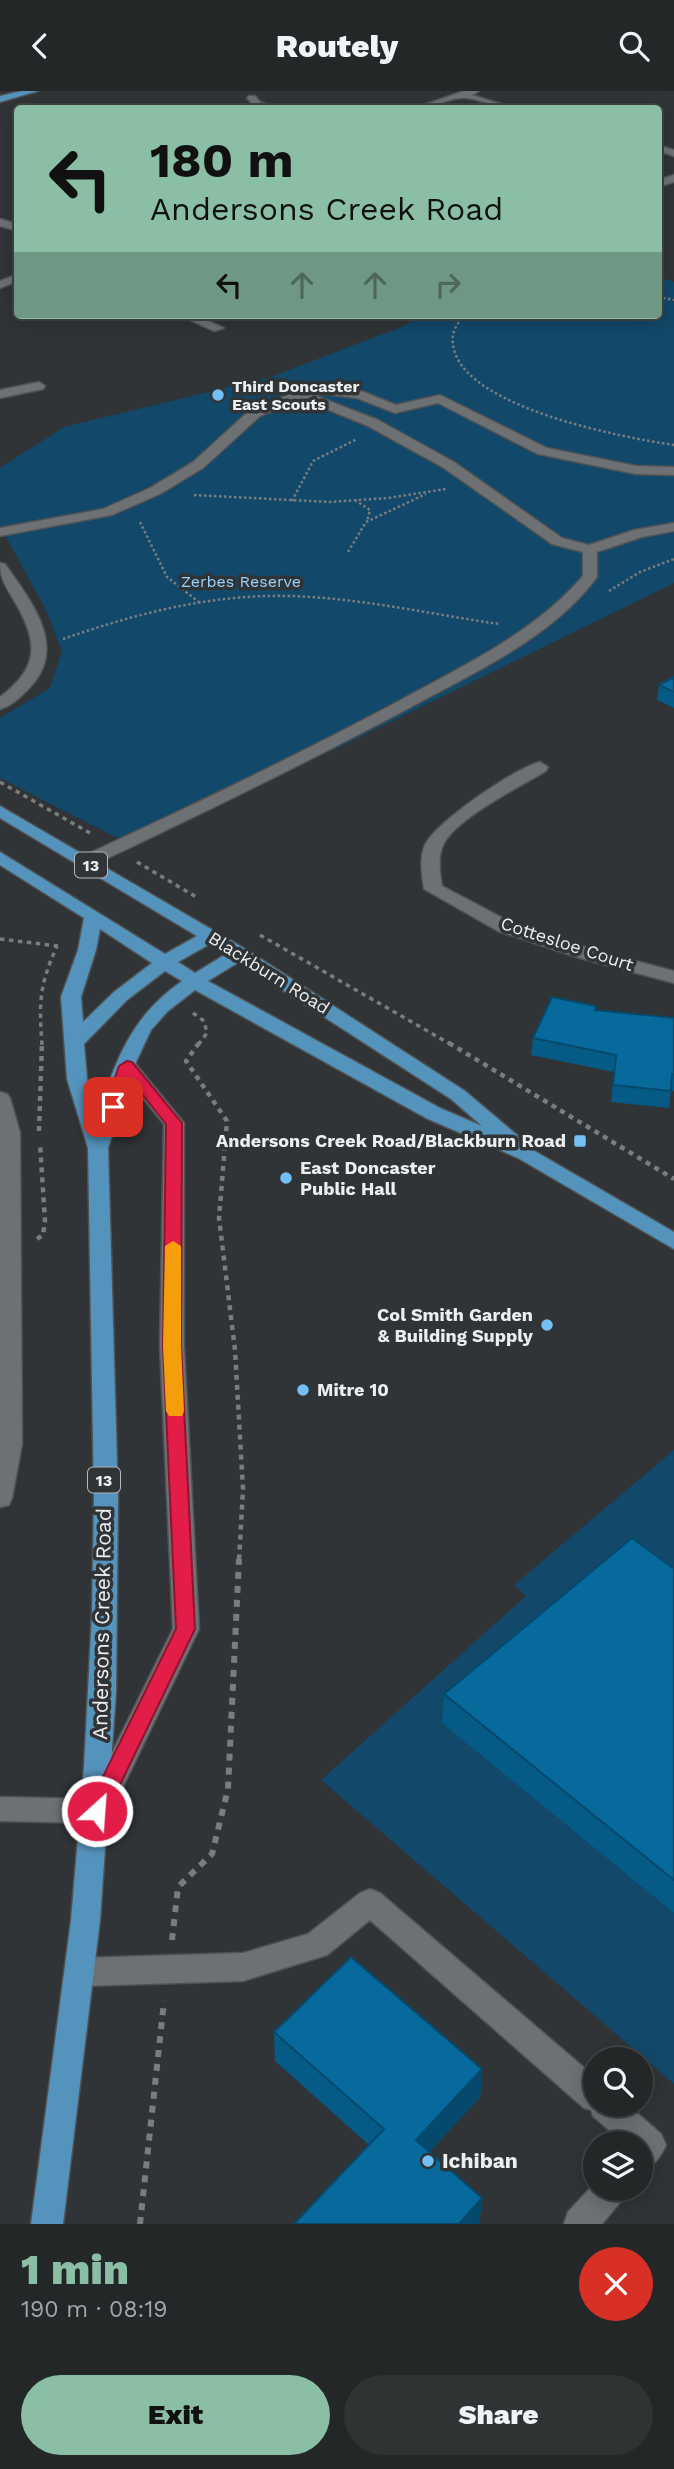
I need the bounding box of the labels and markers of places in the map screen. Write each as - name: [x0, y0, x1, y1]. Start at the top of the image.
- place label: Third Doncaster East Scouts: [232, 377, 359, 414]
- marker: Third Doncaster East Scouts: [210, 387, 226, 403]
- pin: [83, 1077, 143, 1137]
- place label: Andersons Creek Road/Blackburn Road: [216, 1130, 566, 1151]
- marker: Andersons Creek Road/Blackburn Road: [572, 1133, 588, 1149]
- place label: East Doncaster Public Hall: [300, 1157, 436, 1199]
- marker: East Doncaster Public Hall: [278, 1170, 294, 1186]
- place label: Col Smith Garden & Building Supply: [377, 1304, 534, 1346]
- marker: Col Smith Garden & Building Supply: [539, 1317, 555, 1333]
- place label: Mitre 10: [317, 1379, 389, 1400]
- marker: Mitre 10: [295, 1382, 311, 1398]
- place label: Ichiban: [442, 2148, 518, 2173]
- marker: Ichiban: [420, 2153, 436, 2169]

